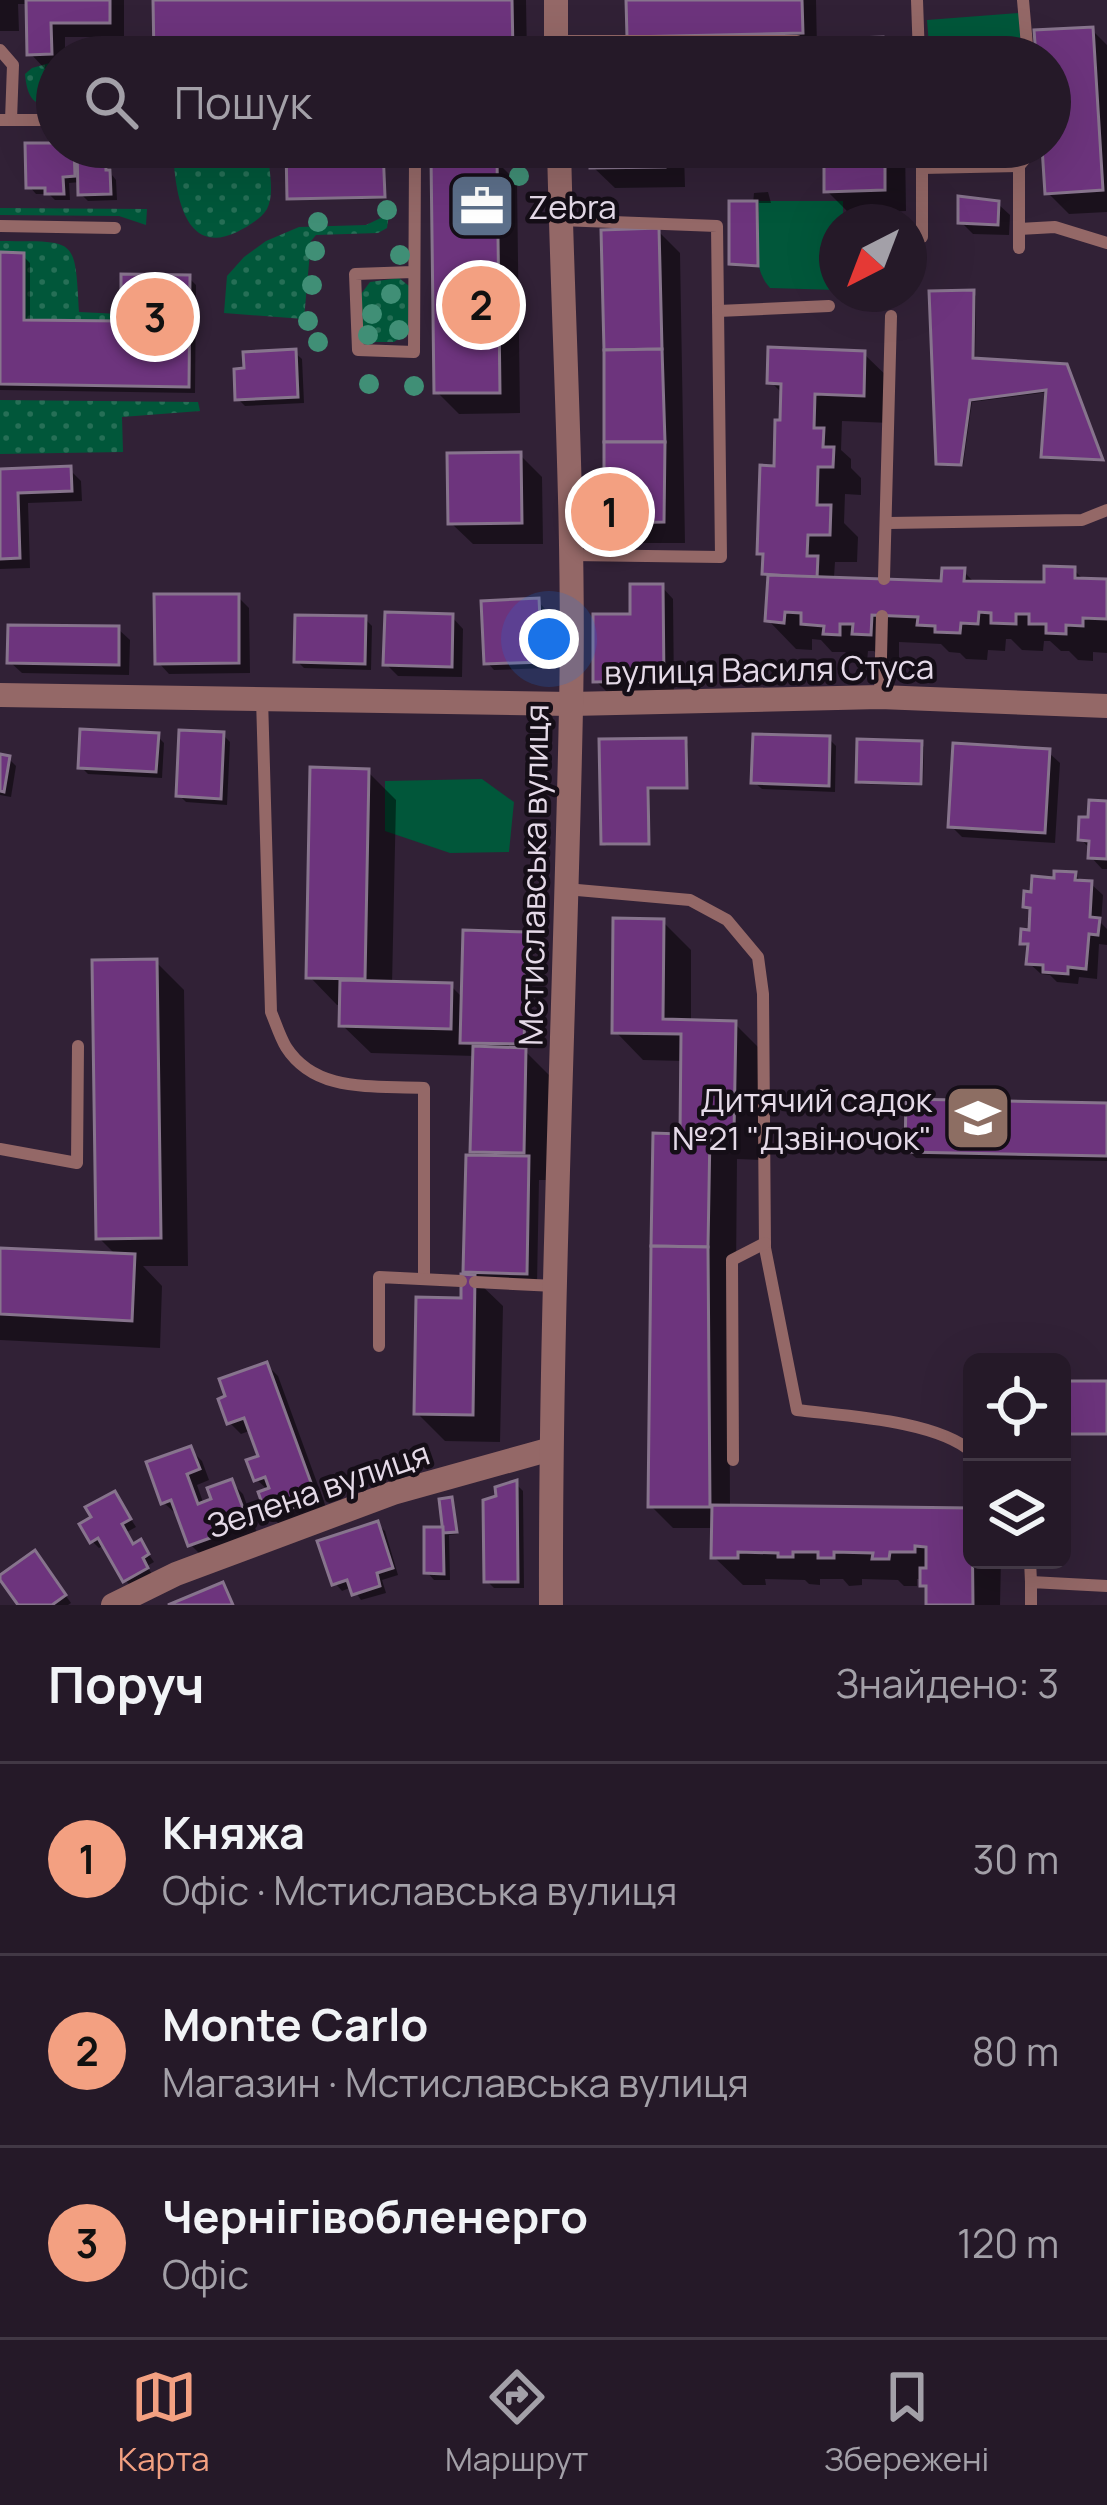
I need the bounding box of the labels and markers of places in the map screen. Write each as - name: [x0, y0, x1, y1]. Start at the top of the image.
- office icon: Zebra: [447, 171, 517, 241]
- place label: Zebra: [528, 184, 617, 229]
- pin: 2: [442, 260, 520, 350]
- pin: 3: [116, 272, 194, 362]
- pin: 1: [571, 467, 649, 557]
- place label: Дитячий садок №21 "Дзвіночок": [672, 1077, 934, 1160]
- school or university icon: Дитячий садок №21 "Дзвіночок": [943, 1083, 1013, 1153]

